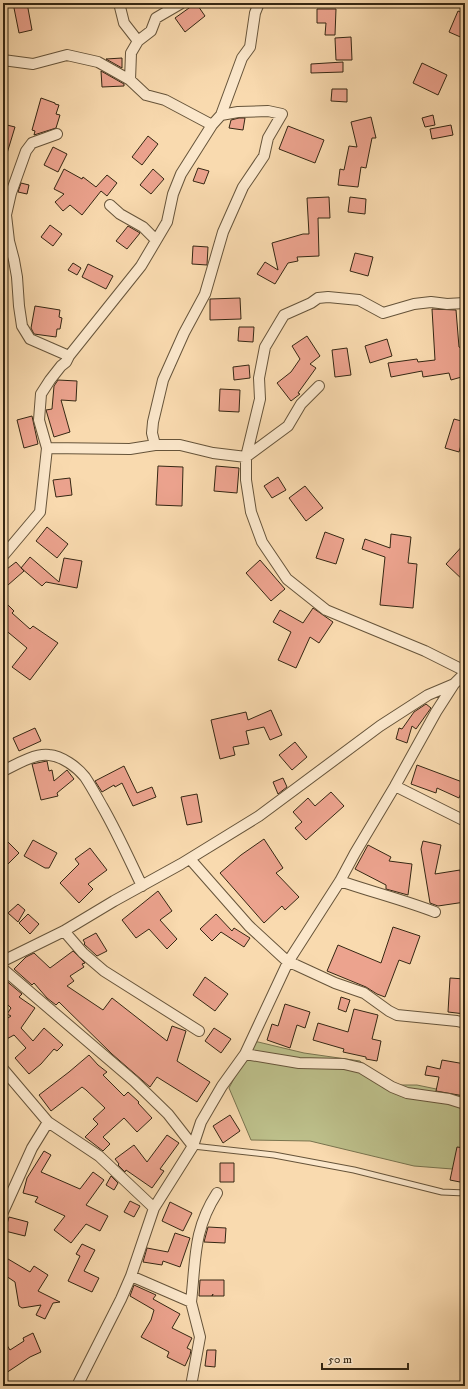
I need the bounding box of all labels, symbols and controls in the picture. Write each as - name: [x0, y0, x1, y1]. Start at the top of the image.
- scale bar: [322, 1345, 408, 1371]
- text: 50 m: [328, 1352, 352, 1367]

